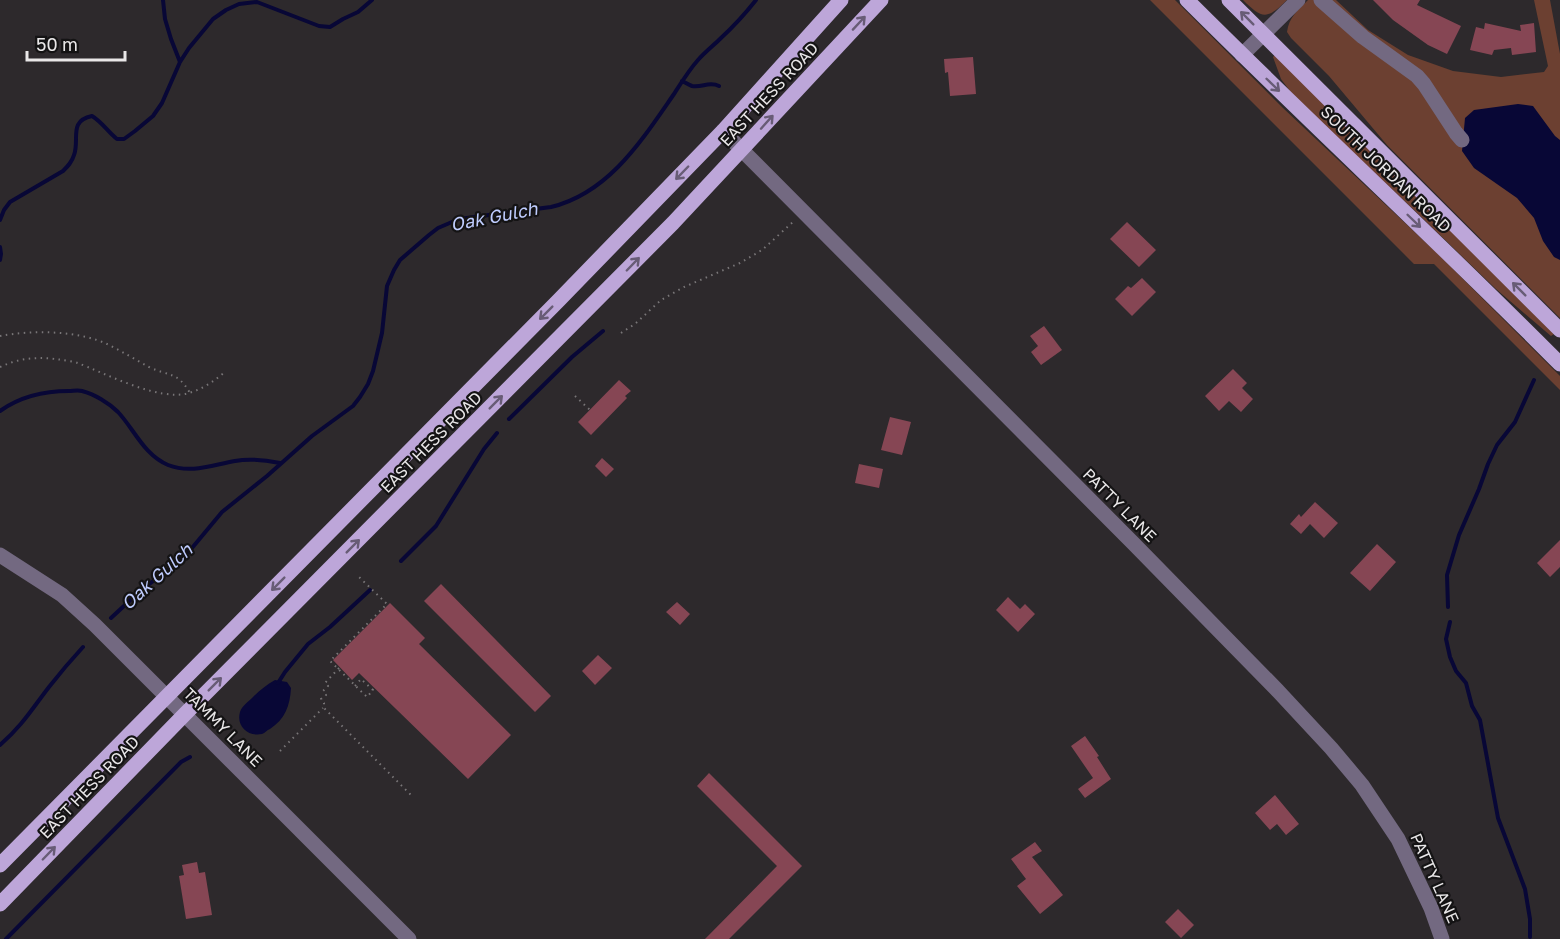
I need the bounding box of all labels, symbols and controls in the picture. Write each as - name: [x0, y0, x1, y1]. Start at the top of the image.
- one-way arrow: [1239, 10, 1254, 25]
- one-way arrow: [852, 15, 867, 30]
- scale bar: [27, 24, 124, 62]
- text: 50 m: [36, 33, 78, 55]
- street label: EAST HESS ROAD: [716, 38, 822, 150]
- one-way arrow: [1265, 78, 1280, 93]
- street label: SOUTH JORDAN ROAD: [1317, 102, 1455, 236]
- one-way arrow: [760, 115, 774, 130]
- one-way arrow: [675, 166, 689, 181]
- water label: Oak Gulch: [448, 197, 540, 235]
- one-way arrow: [1406, 213, 1421, 228]
- one-way arrow: [626, 256, 641, 271]
- one-way arrow: [1511, 282, 1526, 296]
- one-way arrow: [539, 306, 554, 321]
- street label: EAST HESS ROAD: [376, 387, 486, 497]
- one-way arrow: [489, 395, 504, 410]
- street label: PATTY LANE: [1079, 464, 1161, 546]
- water label: Oak Gulch: [116, 538, 197, 614]
- one-way arrow: [346, 539, 361, 554]
- one-way arrow: [271, 576, 285, 591]
- one-way arrow: [208, 677, 223, 692]
- street label: TAMMY LANE: [179, 683, 267, 771]
- street label: EAST HESS ROAD: [35, 731, 143, 843]
- street label: PATTY LANE: [1406, 830, 1464, 926]
- one-way arrow: [42, 846, 57, 861]

